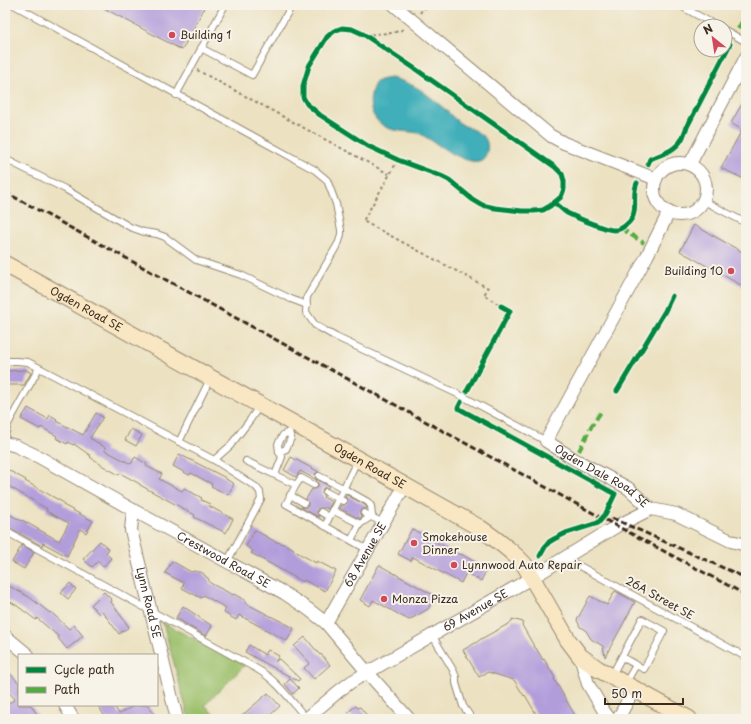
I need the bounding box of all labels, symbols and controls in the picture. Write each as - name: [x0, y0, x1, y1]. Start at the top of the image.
- north arrow: [693, 18, 733, 58]
- text: N: [700, 19, 716, 38]
- place label: Building 1: [180, 26, 231, 43]
- marker: Building 1: [167, 30, 177, 40]
- place label: Building 10: [664, 262, 723, 279]
- marker: Building 10: [726, 266, 736, 276]
- street label: Ogden Road SE: [47, 282, 126, 336]
- street label: Ogden Road SE: [331, 438, 409, 493]
- street label: Ogden Dale Road SE: [551, 440, 653, 511]
- street label: 68 Avenue SE: [339, 518, 390, 590]
- street label: Crestwood Road SE: [174, 527, 274, 592]
- place label: Smokehouse Dinner: [422, 528, 488, 558]
- marker: Smokehouse Dinner: [409, 538, 419, 548]
- place label: Lynnwood Auto Repair: [462, 556, 583, 573]
- marker: Lynnwood Auto Repair: [449, 560, 459, 570]
- street label: Lynn Road SE: [132, 565, 166, 640]
- street label: 26A Street SE: [623, 572, 698, 623]
- street label: 69 Avenue SE: [440, 584, 511, 635]
- place label: Monza Pizza: [392, 590, 458, 607]
- marker: Monza Pizza: [379, 594, 389, 604]
- legend: [18, 654, 158, 706]
- text: Cycle path: [54, 660, 115, 678]
- text: Path: [54, 680, 80, 698]
- scale bar: [605, 680, 683, 706]
- text: 50 m: [611, 684, 642, 702]

